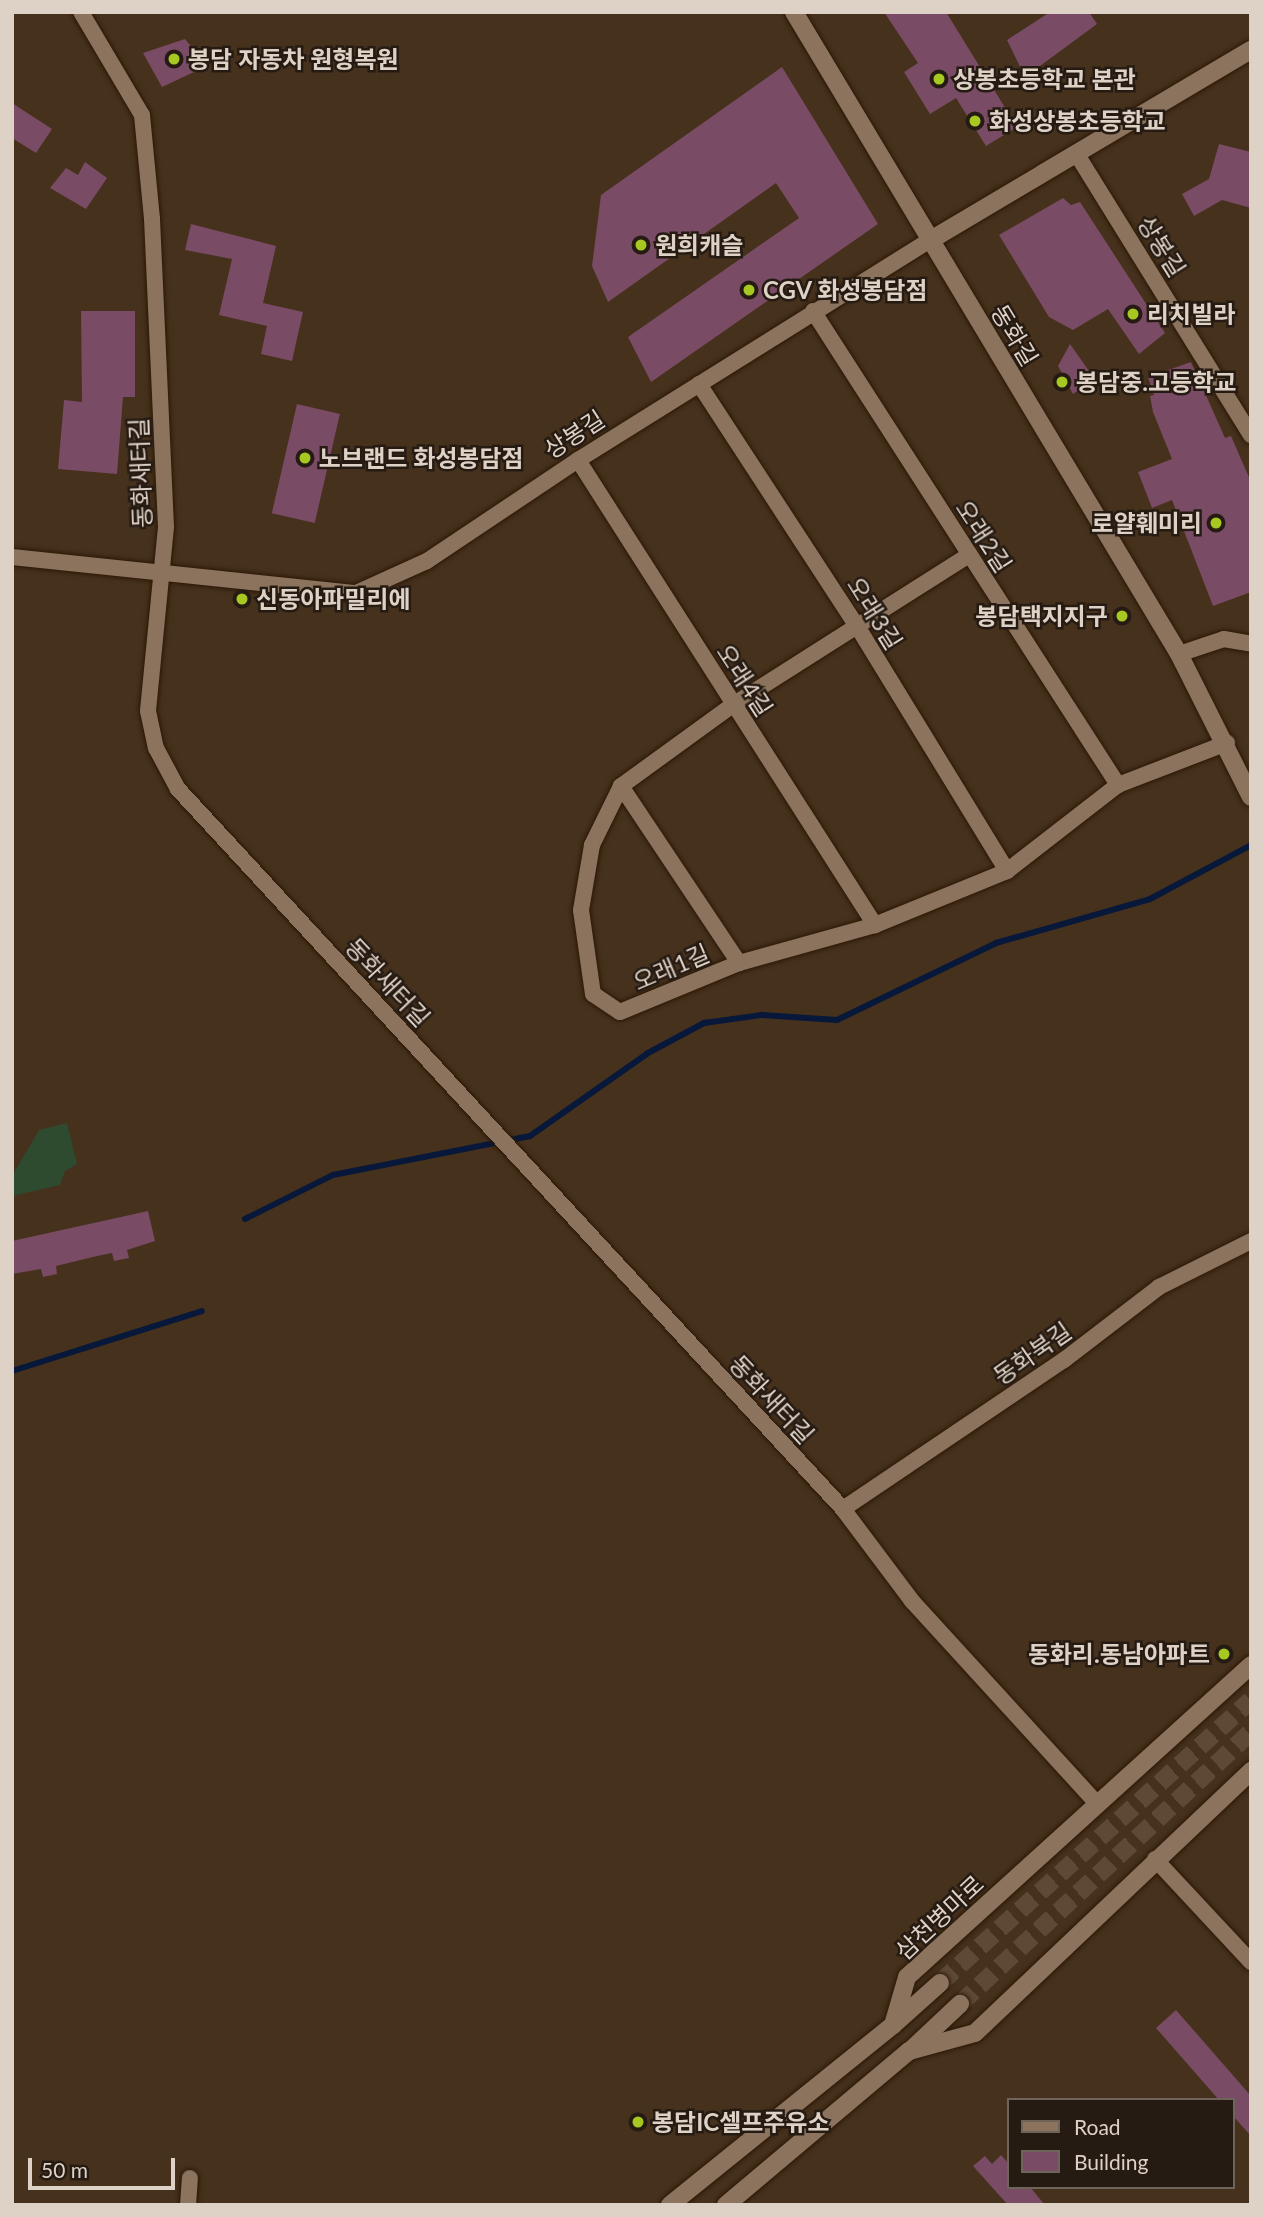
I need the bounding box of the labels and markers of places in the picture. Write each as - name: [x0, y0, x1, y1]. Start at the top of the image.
- place label: 봉담 자동차 원형복원: [188, 45, 398, 73]
- marker: 봉담 자동차 원형복원: [166, 51, 182, 67]
- place label: 상봉초등학교 본관: [953, 65, 1135, 93]
- marker: 상봉초등학교 본관: [931, 71, 947, 87]
- place label: 화성상봉초등학교: [989, 107, 1166, 135]
- marker: 화성상봉초등학교: [967, 113, 983, 129]
- place label: 원희캐슬: [655, 231, 743, 259]
- marker: 원희캐슬: [633, 237, 649, 253]
- place label: CGV 화성봉담점: [763, 276, 928, 304]
- marker: CGV 화성봉담점: [741, 282, 757, 298]
- place label: 리치빌라: [1147, 300, 1235, 328]
- marker: 리치빌라: [1125, 306, 1141, 322]
- place label: 봉담중.고등학교: [1076, 368, 1236, 396]
- marker: 봉담중.고등학교: [1054, 374, 1070, 390]
- place label: 노브랜드 화성봉담점: [319, 444, 524, 472]
- marker: 노브랜드 화성봉담점: [297, 450, 313, 466]
- place label: 로얄훼미리: [1092, 509, 1202, 537]
- marker: 로얄훼미리: [1208, 515, 1224, 531]
- place label: 신동아파밀리에: [256, 585, 411, 613]
- marker: 신동아파밀리에: [234, 591, 250, 607]
- place label: 봉담택지지구: [976, 602, 1108, 630]
- marker: 봉담택지지구: [1114, 608, 1130, 624]
- place label: 동화리.동남아파트: [1028, 1640, 1210, 1668]
- marker: 동화리.동남아파트: [1216, 1646, 1232, 1662]
- place label: 봉담IC셀프주유소: [652, 2108, 830, 2136]
- marker: 봉담IC셀프주유소: [630, 2114, 646, 2130]

